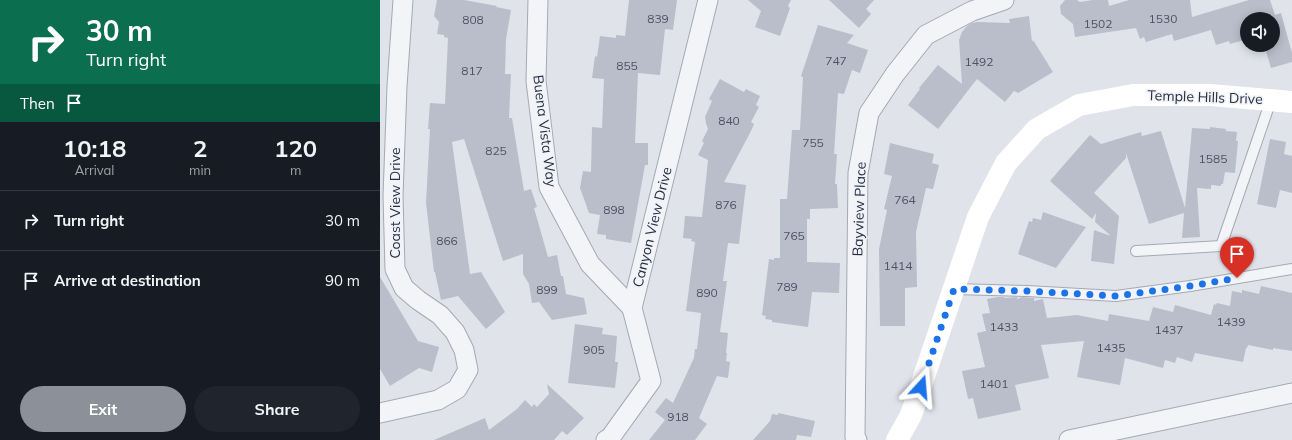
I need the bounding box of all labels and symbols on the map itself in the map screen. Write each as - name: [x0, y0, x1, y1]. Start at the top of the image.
- house number: 839: [647, 11, 669, 26]
- house number: 1530: [1149, 11, 1177, 26]
- house number: 808: [462, 12, 484, 27]
- house number: 1502: [1084, 16, 1112, 31]
- house number: 747: [825, 53, 847, 68]
- house number: 1492: [965, 54, 993, 69]
- house number: 855: [616, 58, 638, 73]
- house number: 817: [461, 63, 483, 78]
- street label: Buena Vista Way: [529, 74, 561, 189]
- street label: Temple Hills Drive: [1147, 86, 1263, 108]
- house number: 840: [718, 113, 740, 128]
- house number: 755: [802, 135, 824, 150]
- house number: 825: [485, 143, 507, 158]
- street label: Coast View Drive: [386, 147, 404, 259]
- house number: 1585: [1199, 151, 1227, 166]
- street label: Bayview Place: [848, 161, 870, 257]
- street label: Canyon View Drive: [628, 165, 676, 289]
- house number: 764: [894, 192, 916, 207]
- house number: 876: [715, 197, 737, 212]
- house number: 898: [603, 202, 625, 217]
- house number: 765: [783, 228, 805, 243]
- house number: 866: [436, 233, 458, 248]
- pin: [1220, 237, 1254, 278]
- house number: 1414: [884, 258, 912, 273]
- house number: 789: [776, 279, 798, 294]
- house number: 899: [536, 282, 558, 297]
- house number: 890: [696, 285, 718, 300]
- house number: 1439: [1217, 314, 1245, 329]
- house number: 1433: [990, 319, 1018, 334]
- house number: 1437: [1155, 322, 1183, 337]
- house number: 1435: [1097, 340, 1125, 355]
- house number: 905: [583, 342, 605, 357]
- position arrow: [900, 366, 942, 408]
- house number: 1401: [980, 376, 1008, 391]
- house number: 918: [667, 409, 689, 424]

